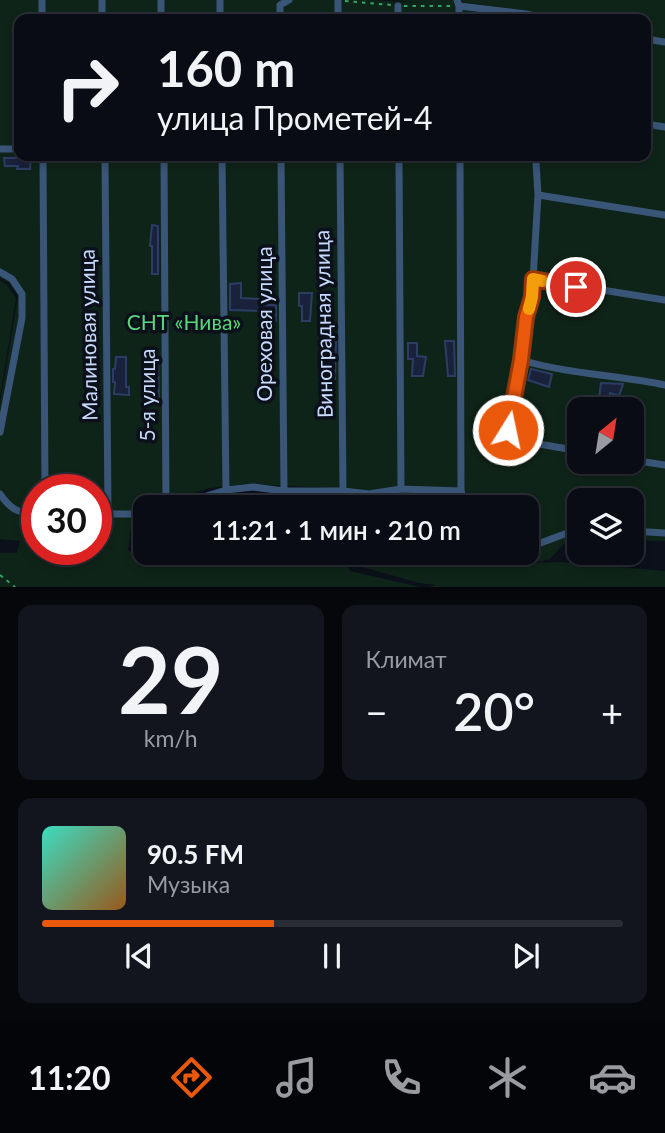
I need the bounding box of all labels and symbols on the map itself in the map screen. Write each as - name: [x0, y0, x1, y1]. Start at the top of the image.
- street label: Виноградная улица: [308, 230, 337, 418]
- street label: Ореховая улица: [251, 246, 276, 402]
- street label: Малиновая улица: [74, 249, 101, 421]
- pin: [546, 257, 606, 317]
- park label: СНТ «Нива»: [127, 309, 241, 334]
- street label: 5-я улица: [134, 348, 159, 442]
- position arrow: [471, 393, 545, 467]
- north arrow: [567, 397, 644, 474]
- speed limit sign: 30: [21, 474, 112, 565]

